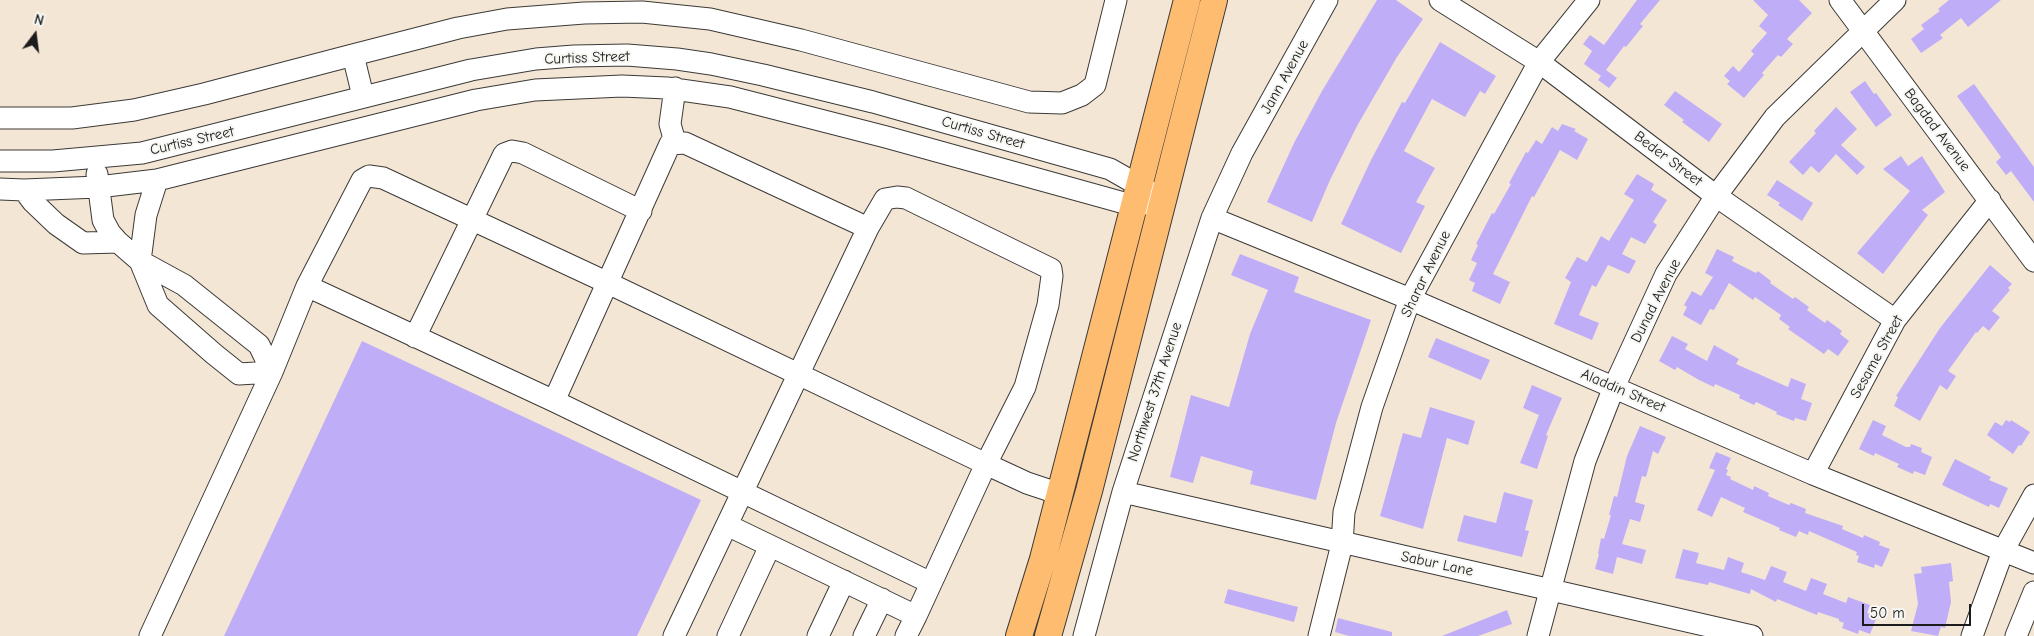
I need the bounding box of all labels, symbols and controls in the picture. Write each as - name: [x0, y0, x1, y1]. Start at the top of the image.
- north arrow: [10, 10, 60, 60]
- text: N: [32, 11, 46, 29]
- street label: Jann Avenue: [1257, 37, 1313, 117]
- street label: Curtiss Street: [544, 48, 630, 68]
- street label: Bagdad Avenue: [1900, 85, 1974, 175]
- street label: Curtiss Street: [939, 113, 1027, 153]
- street label: Curtiss Street: [148, 123, 236, 159]
- street label: Beder Street: [1630, 127, 1706, 191]
- street label: Sharar Avenue: [1397, 228, 1455, 320]
- street label: Dunad Avenue: [1627, 256, 1685, 346]
- street label: Sesame Street: [1847, 312, 1907, 402]
- street label: Northwest 37th Avenue: [1124, 320, 1186, 464]
- street label: Aladdin Street: [1578, 365, 1668, 417]
- street label: Sabur Lane: [1399, 548, 1475, 580]
- scale bar: [1864, 594, 1973, 626]
- text: 50 m: [1870, 604, 1905, 622]

